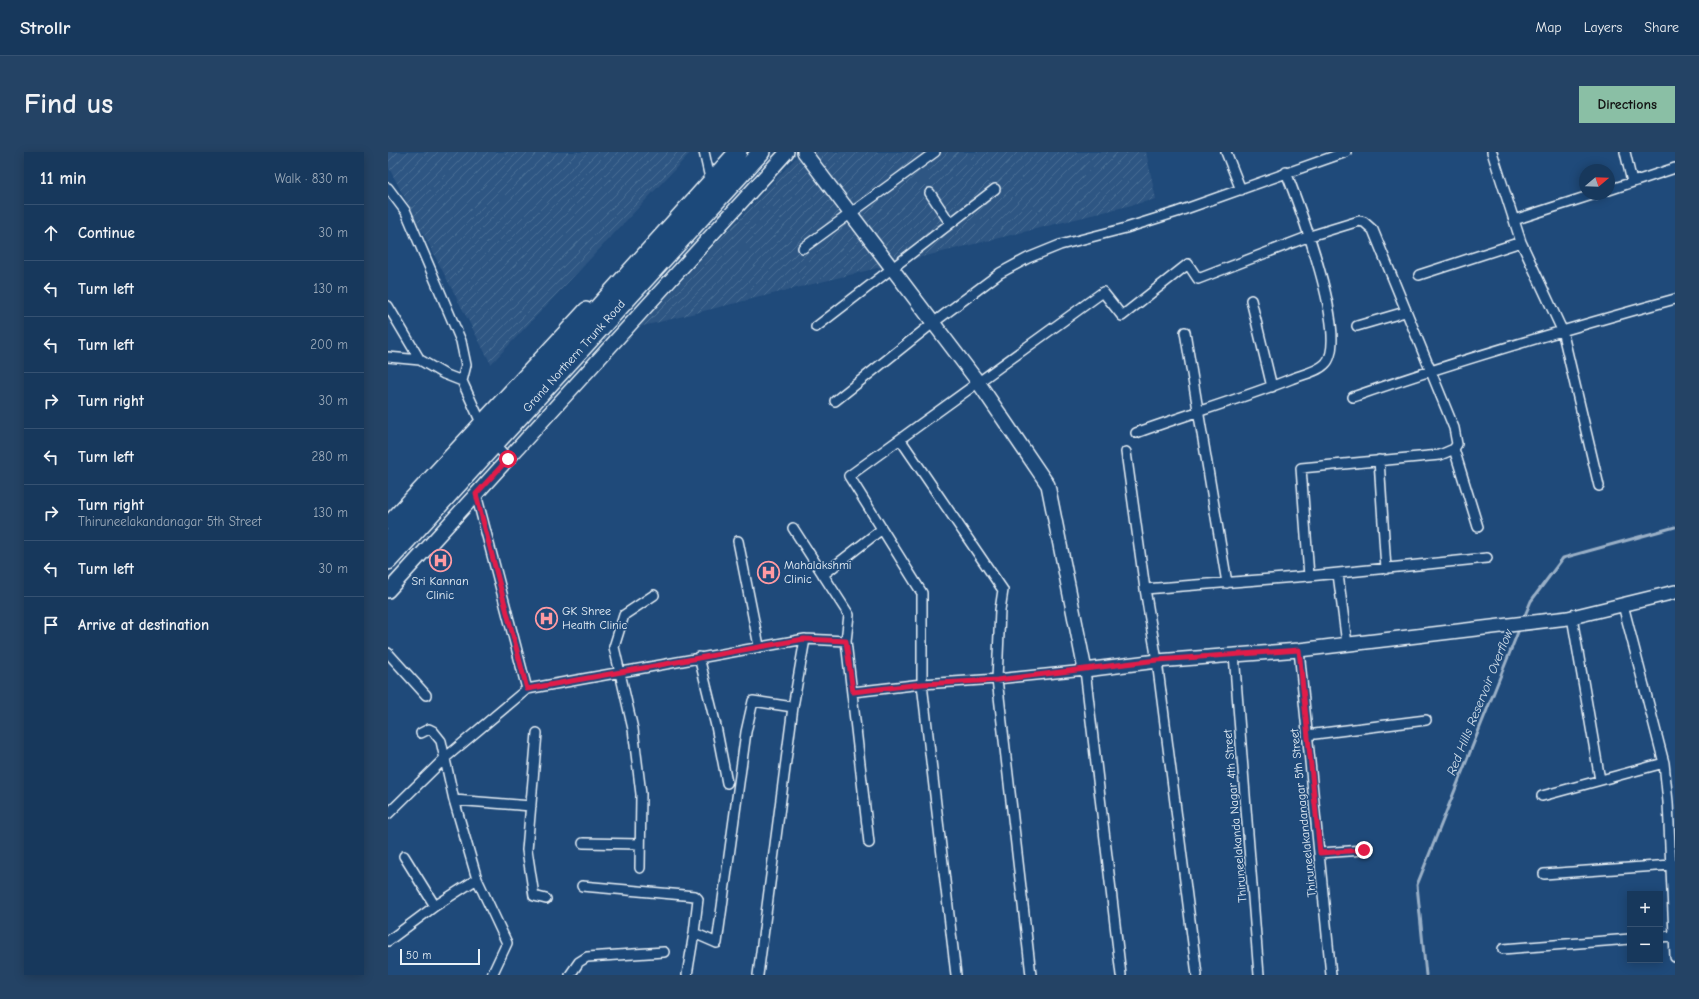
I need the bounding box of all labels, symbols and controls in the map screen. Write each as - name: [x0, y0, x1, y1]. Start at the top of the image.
- text: Strollr: [20, 17, 70, 39]
- text: Map: [1535, 19, 1562, 36]
- text: Layers: [1584, 19, 1622, 36]
- text: Share: [1644, 19, 1679, 36]
- button: Directions: [1579, 86, 1675, 123]
- text: Find us: [24, 88, 113, 120]
- north arrow: [1579, 164, 1615, 200]
- text: 11 min: [40, 169, 86, 188]
- text: Walk · 830 m: [275, 171, 348, 186]
- icon: ahead: [40, 222, 62, 244]
- text: Continue: [78, 224, 135, 242]
- text: 30 m: [318, 225, 348, 240]
- icon: left: [40, 278, 62, 300]
- text: Turn left: [78, 280, 134, 298]
- text: 130 m: [313, 281, 348, 296]
- street label: Grand Northern Trunk Road: [520, 297, 628, 415]
- icon: left: [40, 334, 62, 356]
- text: Turn left: [78, 336, 134, 354]
- text: 200 m: [310, 337, 348, 352]
- icon: right: [40, 390, 62, 412]
- text: Turn right: [78, 392, 144, 410]
- text: 30 m: [318, 393, 348, 408]
- icon: left: [40, 446, 62, 468]
- text: Turn left: [78, 448, 134, 466]
- text: 280 m: [311, 449, 348, 464]
- route start: [499, 450, 517, 468]
- text: Turn right: [78, 496, 144, 514]
- icon: right: [40, 502, 62, 524]
- text: 130 m: [313, 505, 348, 520]
- text: Thiruneelakandanagar 5th Street: [78, 514, 261, 529]
- hospital icon: Sri Kannan Clinic: [427, 547, 453, 573]
- icon: left: [40, 558, 62, 580]
- place label: Mahalakshmi Clinic: [784, 558, 852, 586]
- hospital icon: Mahalakshmi Clinic: [755, 559, 781, 585]
- text: Turn left: [78, 560, 134, 578]
- text: 30 m: [318, 561, 348, 576]
- place label: Sri Kannan Clinic: [411, 574, 469, 602]
- place label: GK Shree Health Clinic: [562, 604, 627, 632]
- hospital icon: GK Shree Health Clinic: [533, 605, 559, 631]
- icon: arrive: [40, 614, 62, 636]
- text: Arrive at destination: [78, 616, 209, 634]
- water label: Red Hills Reservoir Overflow: [1443, 626, 1516, 777]
- street label: Thiruneelakanda Nagar 4th Street: [1220, 728, 1250, 903]
- street label: Thiruneelakandanagar 5th Street: [1287, 728, 1319, 898]
- route end: [1355, 841, 1373, 859]
- map controls: [1627, 891, 1663, 963]
- button: +: [1627, 891, 1663, 927]
- button: −: [1627, 927, 1663, 963]
- scale bar: [400, 947, 480, 966]
- text: 50 m: [406, 949, 431, 962]

